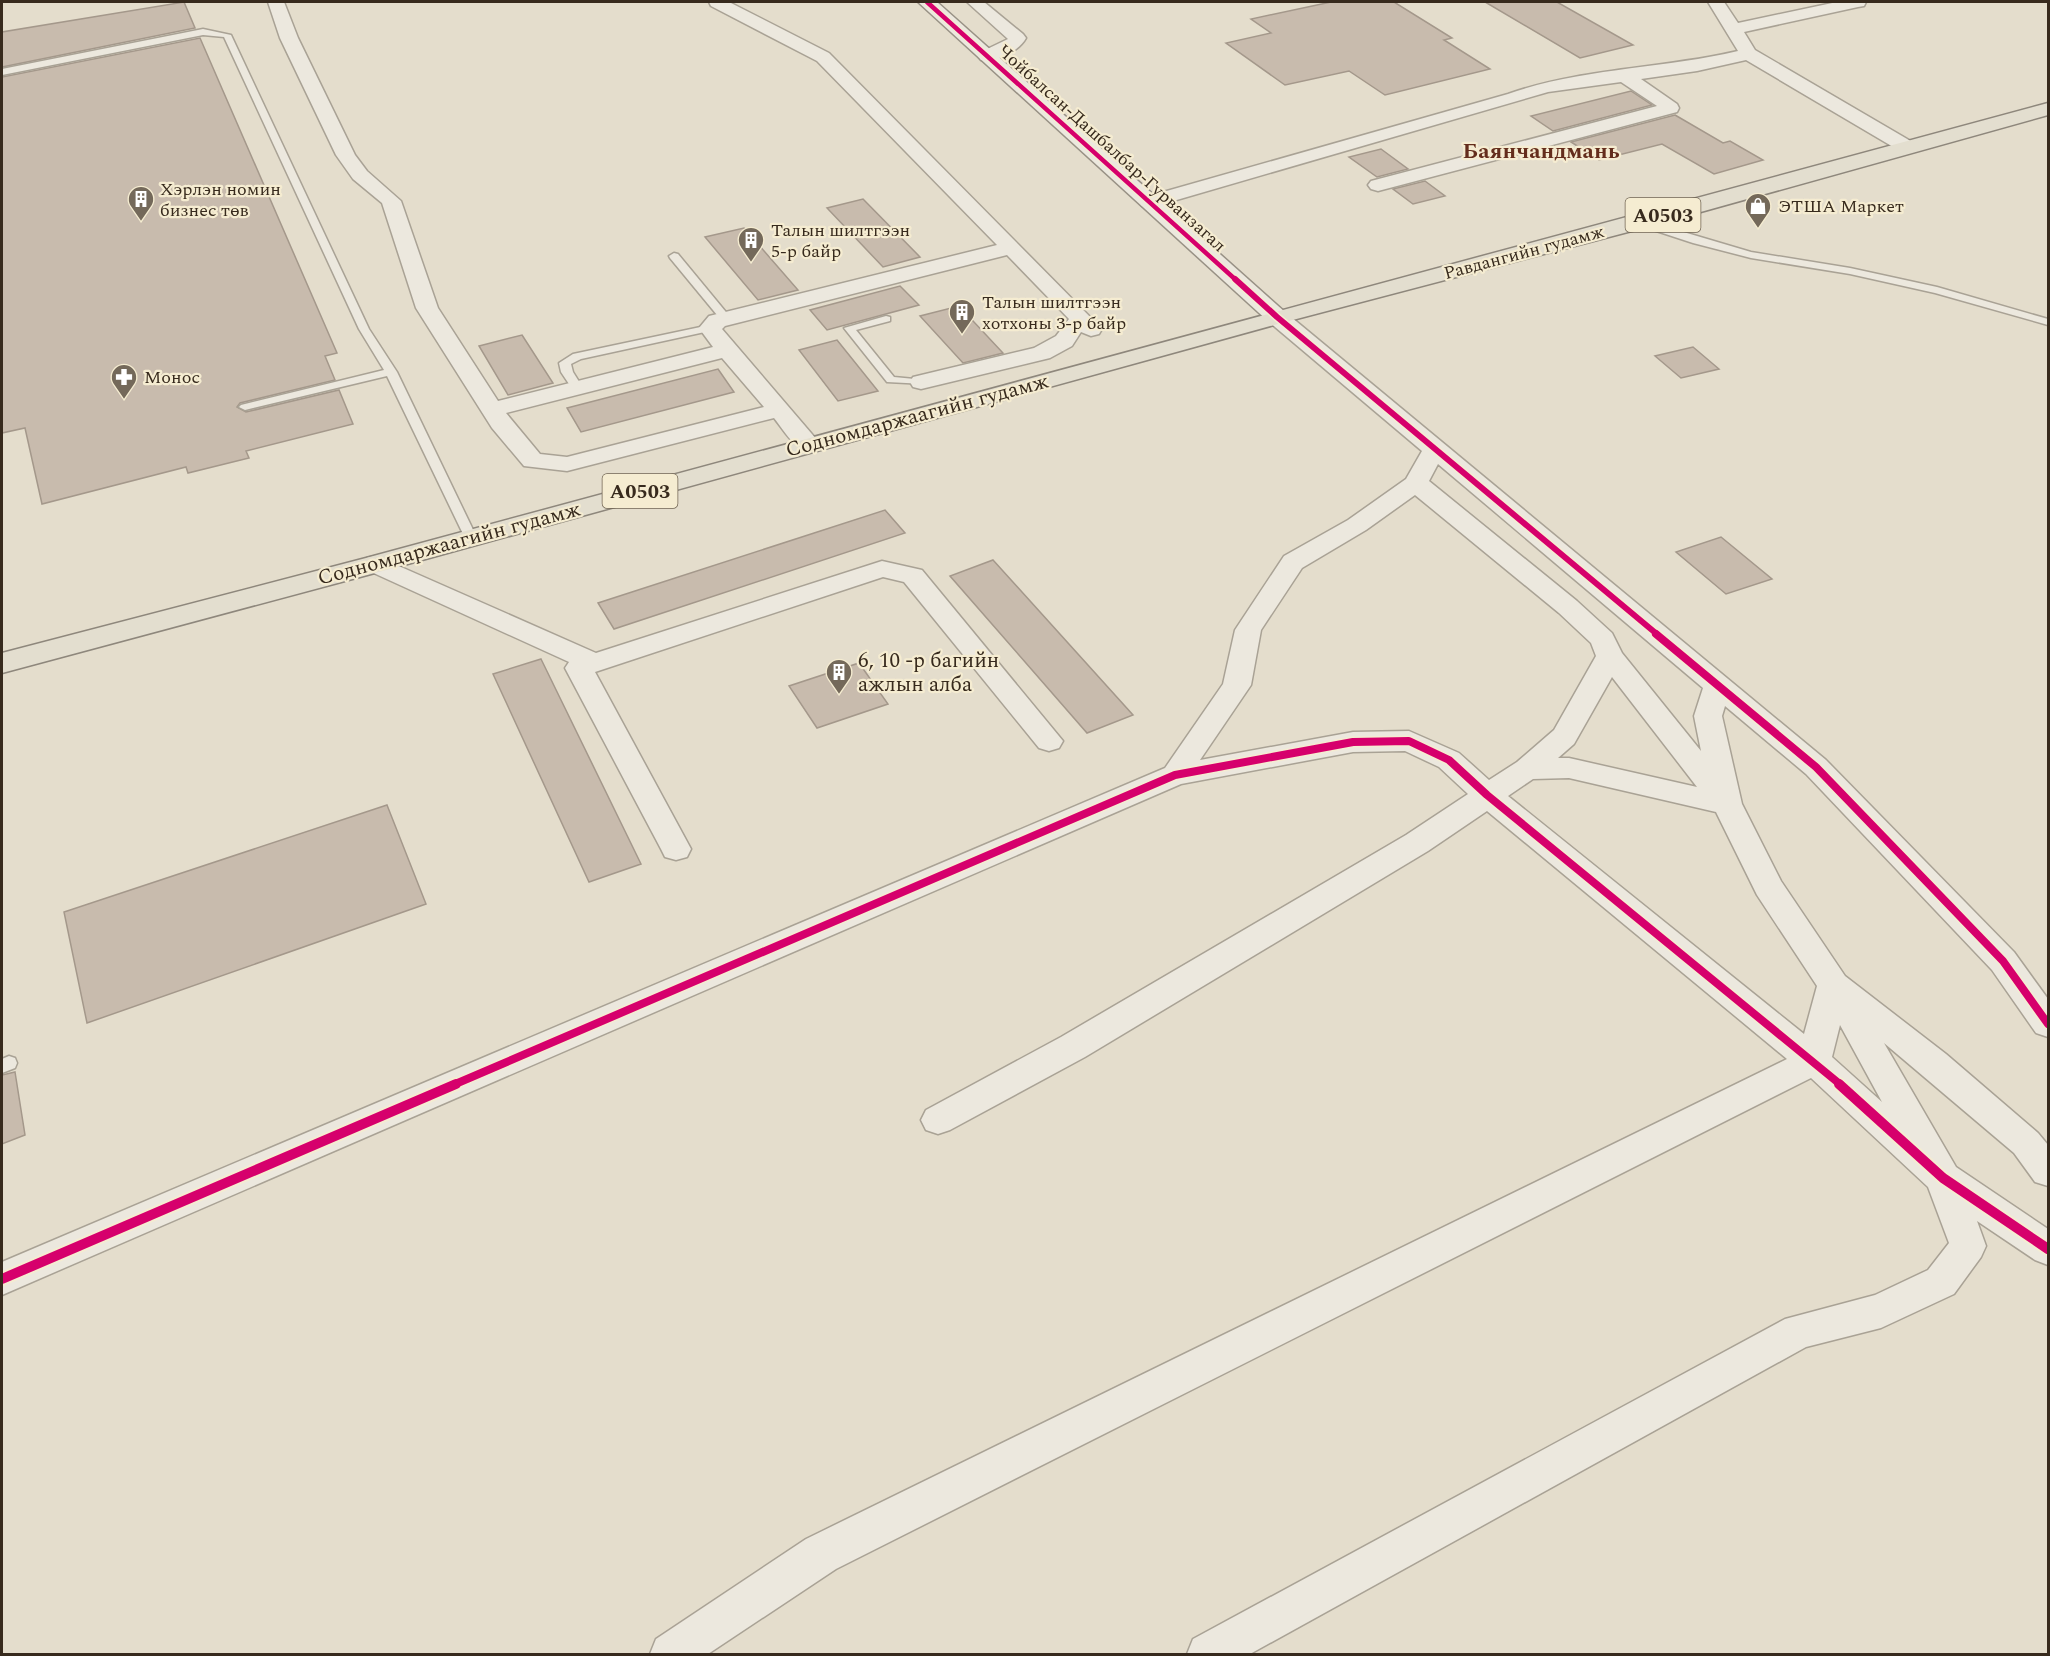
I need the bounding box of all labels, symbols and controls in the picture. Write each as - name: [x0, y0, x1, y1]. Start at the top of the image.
- street label: Чойбалсан-Дашбалбар-Гурванзагал: [991, 38, 1232, 259]
- district label: Баянчандмань: [1462, 135, 1620, 168]
- place label: Хэрлэн номин бизнес төв: [160, 176, 281, 224]
- building icon: Хэрлэн номин бизнес төв: [126, 184, 156, 222]
- shop icon: ЭТША Маркет: [1743, 191, 1773, 229]
- place label: ЭТША Маркет: [1778, 193, 1904, 220]
- road number: A0503: [1626, 198, 1700, 232]
- place label: Талын шилтгээн 5-р байр: [771, 217, 910, 265]
- street label: Равдангийн гудамж: [1441, 218, 1607, 287]
- building icon: Талын шилтгээн 5-р байр: [736, 225, 766, 263]
- place label: Талын шилтгээн хотхоны 3-р байр: [982, 289, 1126, 337]
- building icon: Талын шилтгээн хотхоны 3-р байр: [947, 297, 977, 335]
- pharmacy icon: Монос: [109, 362, 139, 400]
- place label: Монос: [144, 364, 200, 391]
- street label: Содномдаржаагийн гудамж: [782, 365, 1052, 467]
- road number: A0503: [602, 474, 678, 508]
- street label: Содномдаржаагийн гудамж: [314, 493, 584, 595]
- place label: 6, 10 -р багийн ажлын алба: [858, 645, 999, 701]
- building icon: 6, 10 -р багийн ажлын алба: [824, 657, 854, 695]

